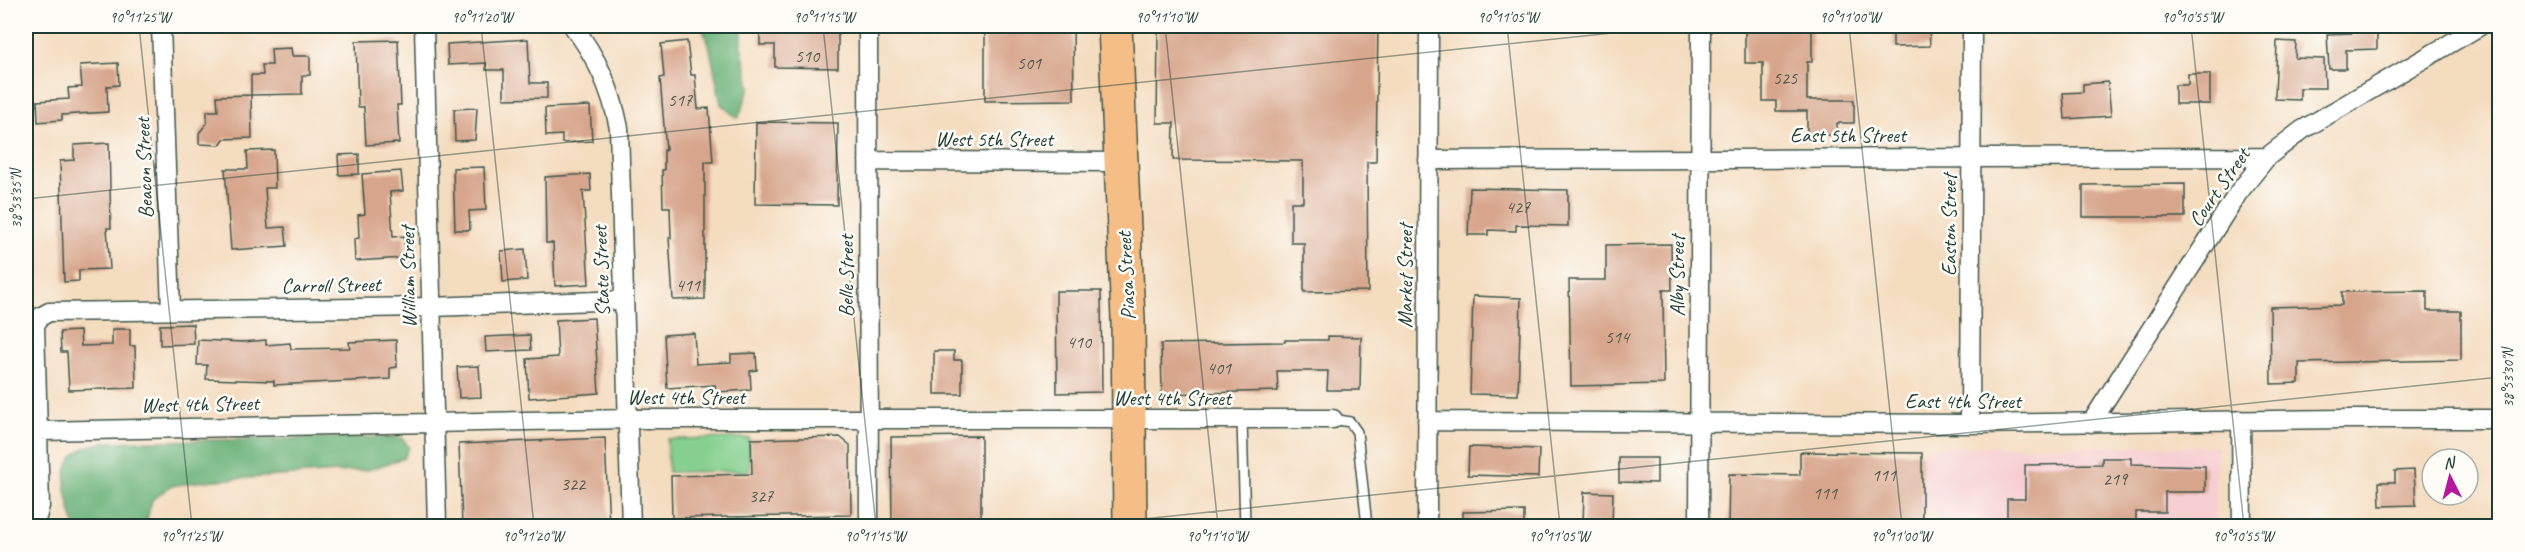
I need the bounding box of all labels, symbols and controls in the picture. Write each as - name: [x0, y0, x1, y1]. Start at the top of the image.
- text: 90°11'25"W: [110, 8, 174, 27]
- text: 90°11'20"W: [452, 8, 516, 27]
- text: 90°11'15"W: [794, 8, 858, 27]
- text: 90°11'10"W: [1136, 8, 1200, 27]
- text: 90°11'05"W: [1478, 8, 1542, 27]
- text: 90°11'00"W: [1820, 8, 1884, 27]
- text: 90°10'55"W: [2162, 8, 2226, 27]
- house number: 510: [795, 45, 821, 67]
- house number: 501: [1017, 52, 1042, 74]
- house number: 525: [1773, 67, 1798, 89]
- house number: 517: [668, 89, 693, 111]
- street label: Beacon Street: [129, 115, 159, 219]
- street label: East 5th Street: [1790, 122, 1908, 148]
- street label: West 5th Street: [935, 126, 1055, 152]
- street label: Court Street: [2183, 141, 2257, 231]
- text: 38°53'35"N: [7, 166, 26, 229]
- street label: Easton Street: [1936, 171, 1962, 276]
- house number: 427: [1506, 196, 1531, 218]
- street label: Market Street: [1392, 221, 1418, 328]
- street label: William Street: [394, 223, 422, 328]
- street label: State Street: [586, 223, 616, 317]
- street label: Piasa Street: [1111, 229, 1141, 321]
- street label: Alby Street: [1664, 232, 1690, 317]
- street label: Belle Street: [833, 233, 859, 317]
- street label: Carroll Street: [281, 271, 383, 299]
- house number: 411: [676, 274, 701, 296]
- house number: 514: [1605, 326, 1631, 348]
- house number: 410: [1067, 331, 1093, 353]
- text: 38°53'30"N: [2499, 345, 2518, 408]
- house number: 401: [1207, 357, 1232, 379]
- street label: West 4th Street: [627, 384, 747, 410]
- street label: West 4th Street: [1113, 385, 1233, 411]
- street label: East 4th Street: [1905, 388, 2023, 414]
- street label: West 4th Street: [141, 390, 261, 418]
- north arrow: [2420, 447, 2480, 507]
- text: N: [2443, 452, 2458, 474]
- house number: 111: [1872, 464, 1897, 486]
- house number: 219: [2103, 468, 2129, 490]
- house number: 322: [561, 473, 587, 495]
- house number: 111: [1813, 482, 1838, 504]
- house number: 327: [749, 485, 774, 507]
- text: 90°11'25"W: [161, 527, 225, 546]
- text: 90°11'20"W: [503, 527, 567, 546]
- text: 90°11'15"W: [845, 527, 909, 546]
- text: 90°11'10"W: [1187, 527, 1251, 546]
- text: 90°11'05"W: [1529, 527, 1593, 546]
- text: 90°11'00"W: [1871, 527, 1935, 546]
- text: 90°10'55"W: [2213, 527, 2277, 546]

